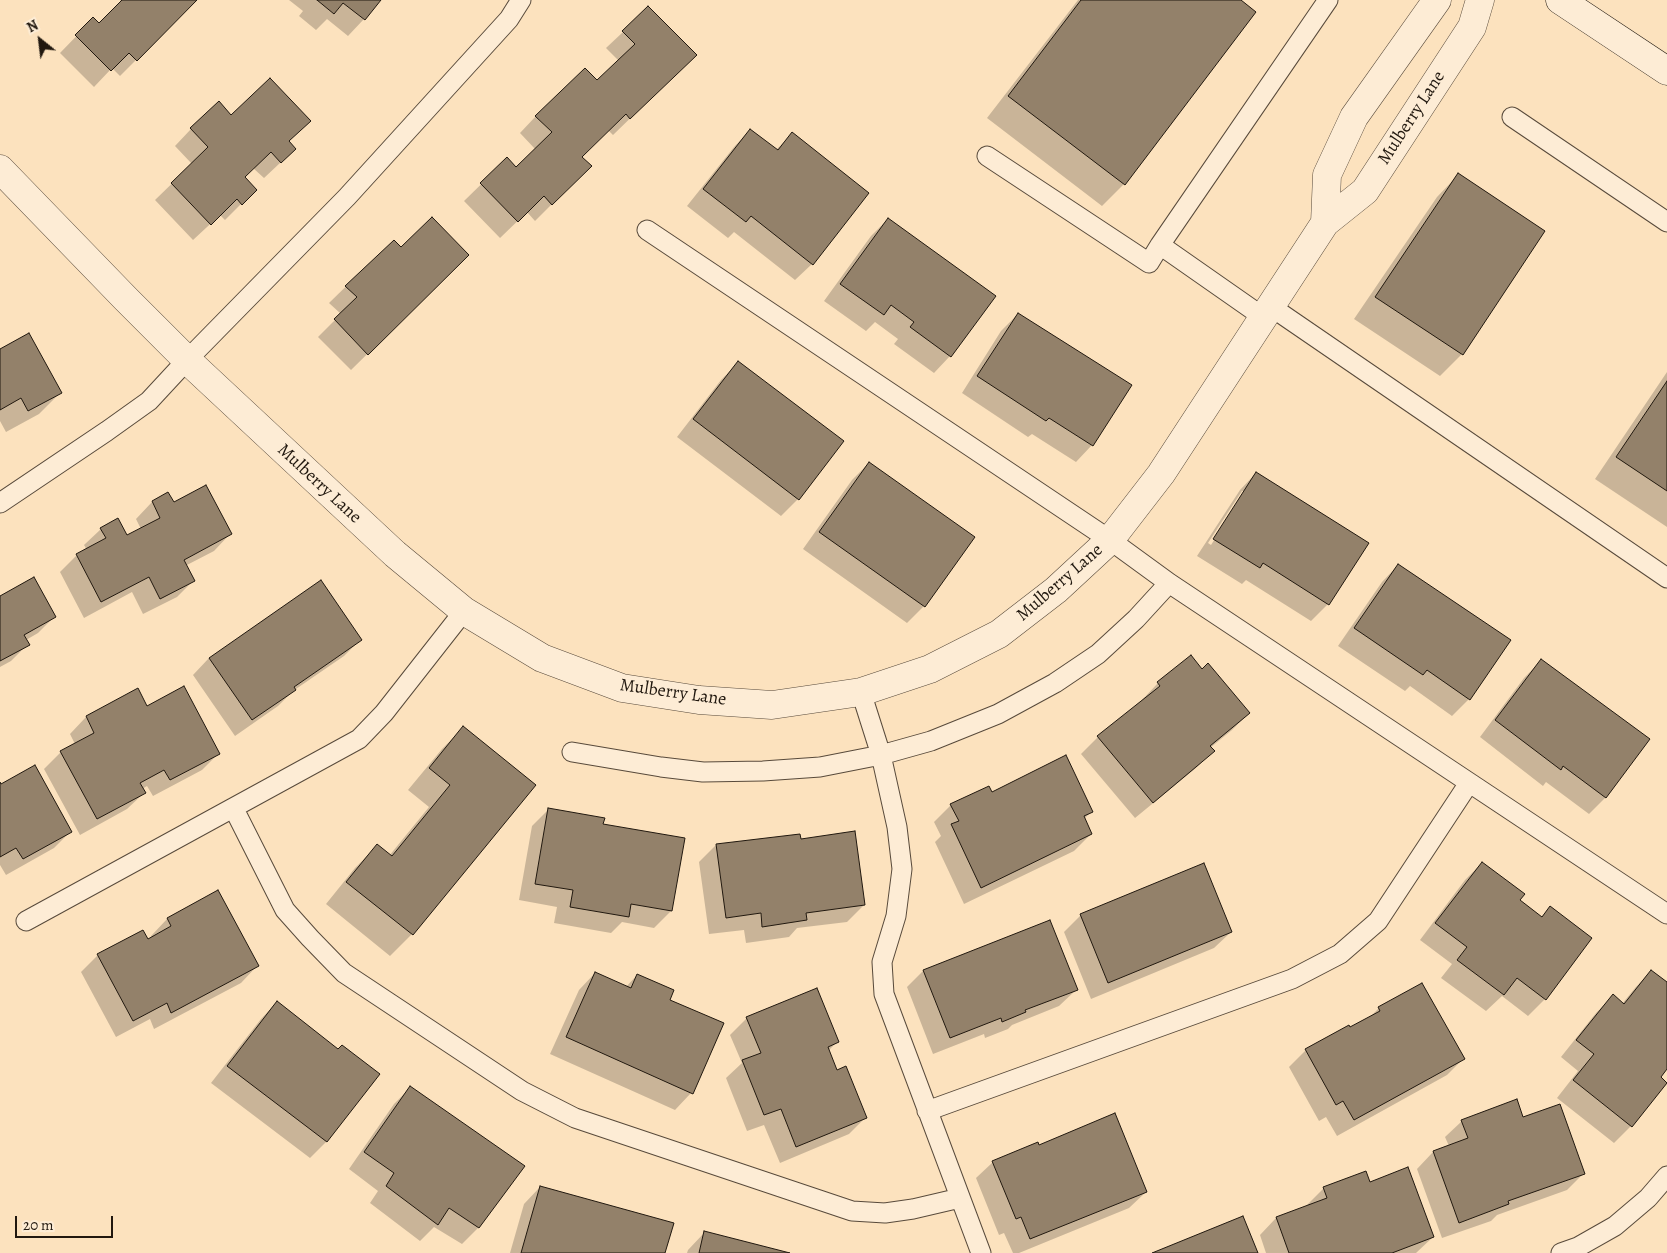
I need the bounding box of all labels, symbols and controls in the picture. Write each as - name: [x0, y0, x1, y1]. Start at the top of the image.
- north arrow: [15, 15, 65, 65]
- text: N: [23, 16, 42, 37]
- street label: Mulberry Lane: [1374, 67, 1450, 169]
- street label: Mulberry Lane: [272, 440, 366, 528]
- street label: Mulberry Lane: [1012, 540, 1108, 626]
- street label: Mulberry Lane: [618, 675, 728, 711]
- scale bar: [18, 1206, 115, 1238]
- text: 20 m: [23, 1215, 54, 1235]

